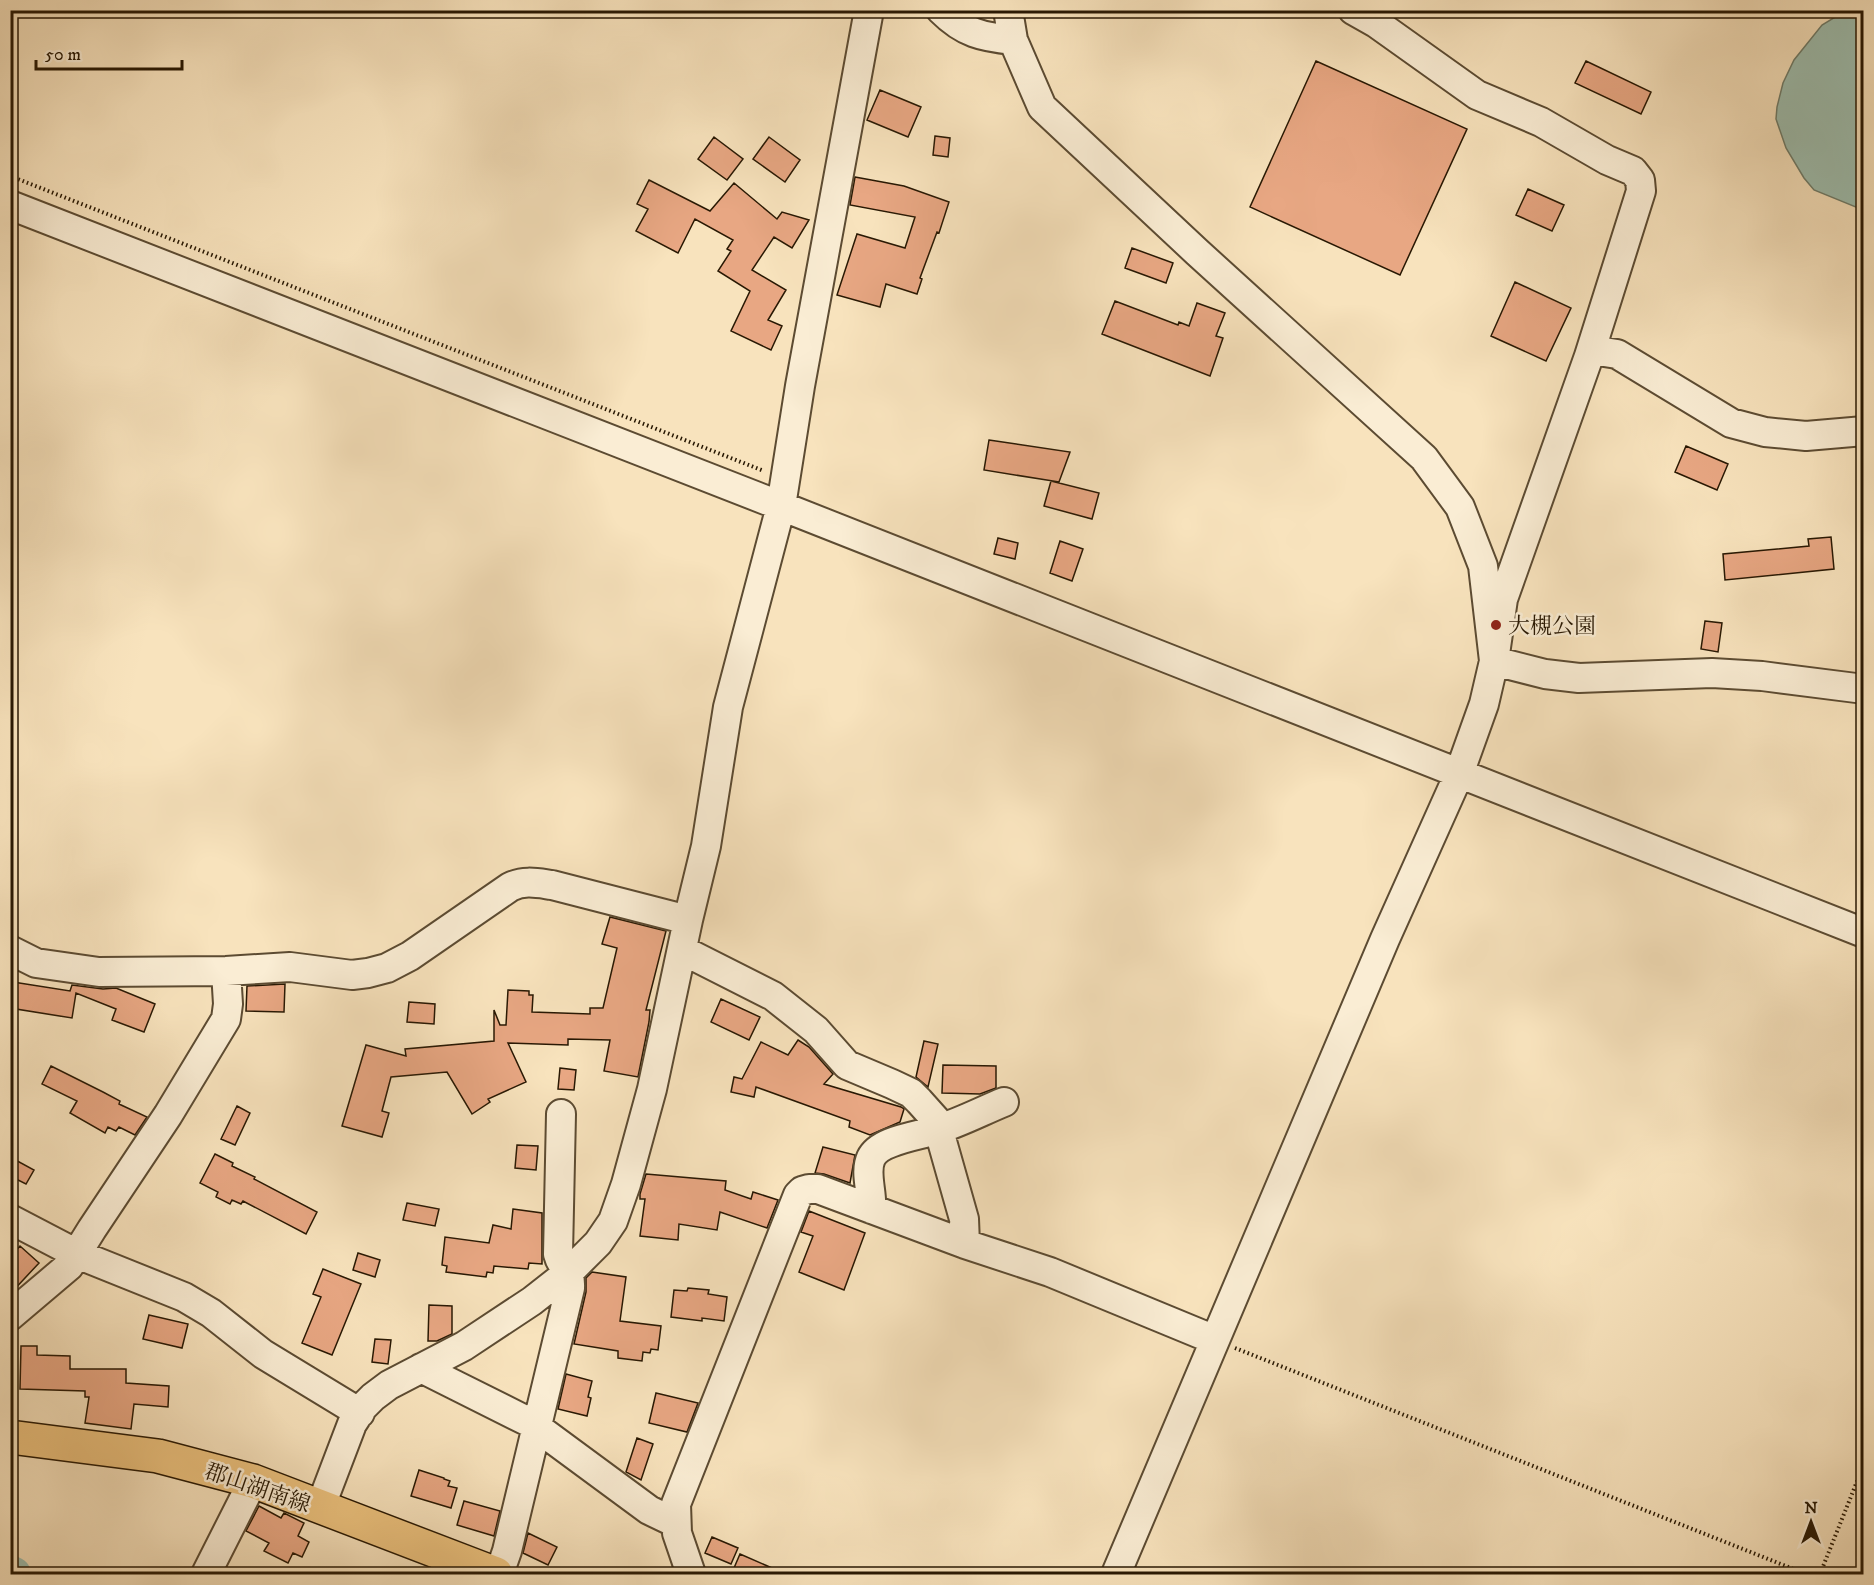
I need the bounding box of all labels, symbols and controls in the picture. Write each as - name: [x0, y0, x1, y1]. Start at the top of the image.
- scale bar: [36, 33, 182, 71]
- text: 50 m: [45, 44, 81, 66]
- place label: 大槻公園: [1508, 613, 1596, 640]
- marker: 大槻公園: [1489, 618, 1503, 632]
- street label: 郡山湖南線: [201, 1458, 314, 1519]
- north arrow: [1781, 1492, 1841, 1552]
- text: N: [1804, 1498, 1818, 1518]

